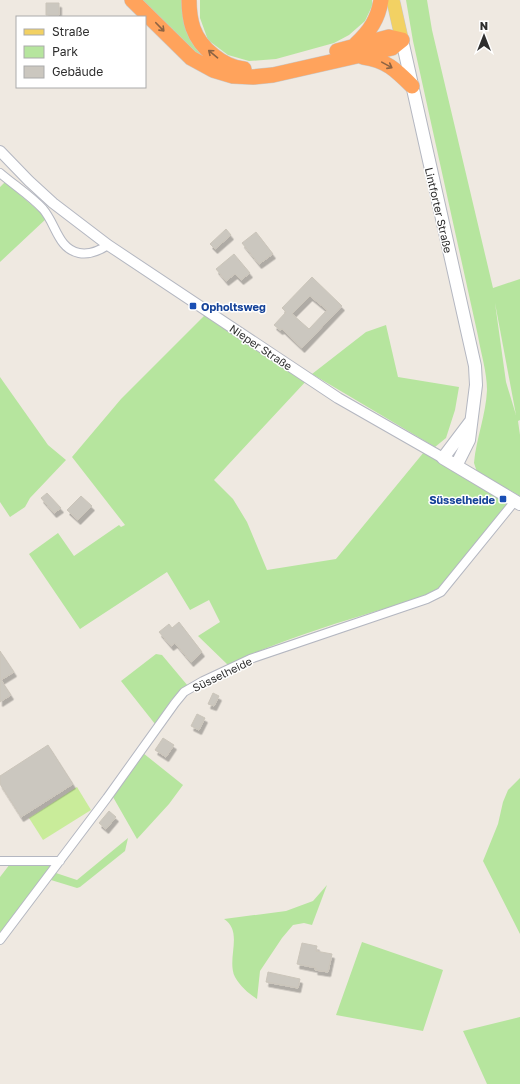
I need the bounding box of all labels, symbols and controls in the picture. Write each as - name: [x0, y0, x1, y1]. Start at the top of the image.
- legend: [16, 16, 146, 88]
- north arrow: [464, 16, 504, 56]
- text: N: [480, 19, 488, 32]
- one-way arrow: [155, 22, 164, 32]
- text: Straße: [52, 24, 90, 39]
- text: Park: [52, 44, 78, 59]
- one-way arrow: [207, 50, 218, 59]
- one-way arrow: [381, 61, 393, 69]
- text: Gebäude: [52, 64, 103, 79]
- street label: Lintforter Straße: [423, 166, 455, 254]
- place label: Opholtsweg: [201, 300, 266, 313]
- marker: Opholtsweg: [188, 301, 198, 311]
- street label: Nieper Straße: [227, 321, 295, 373]
- place label: Süsselheide: [429, 493, 496, 506]
- marker: Süsselheide: [498, 494, 508, 504]
- street label: Süsselheide: [190, 654, 254, 694]

